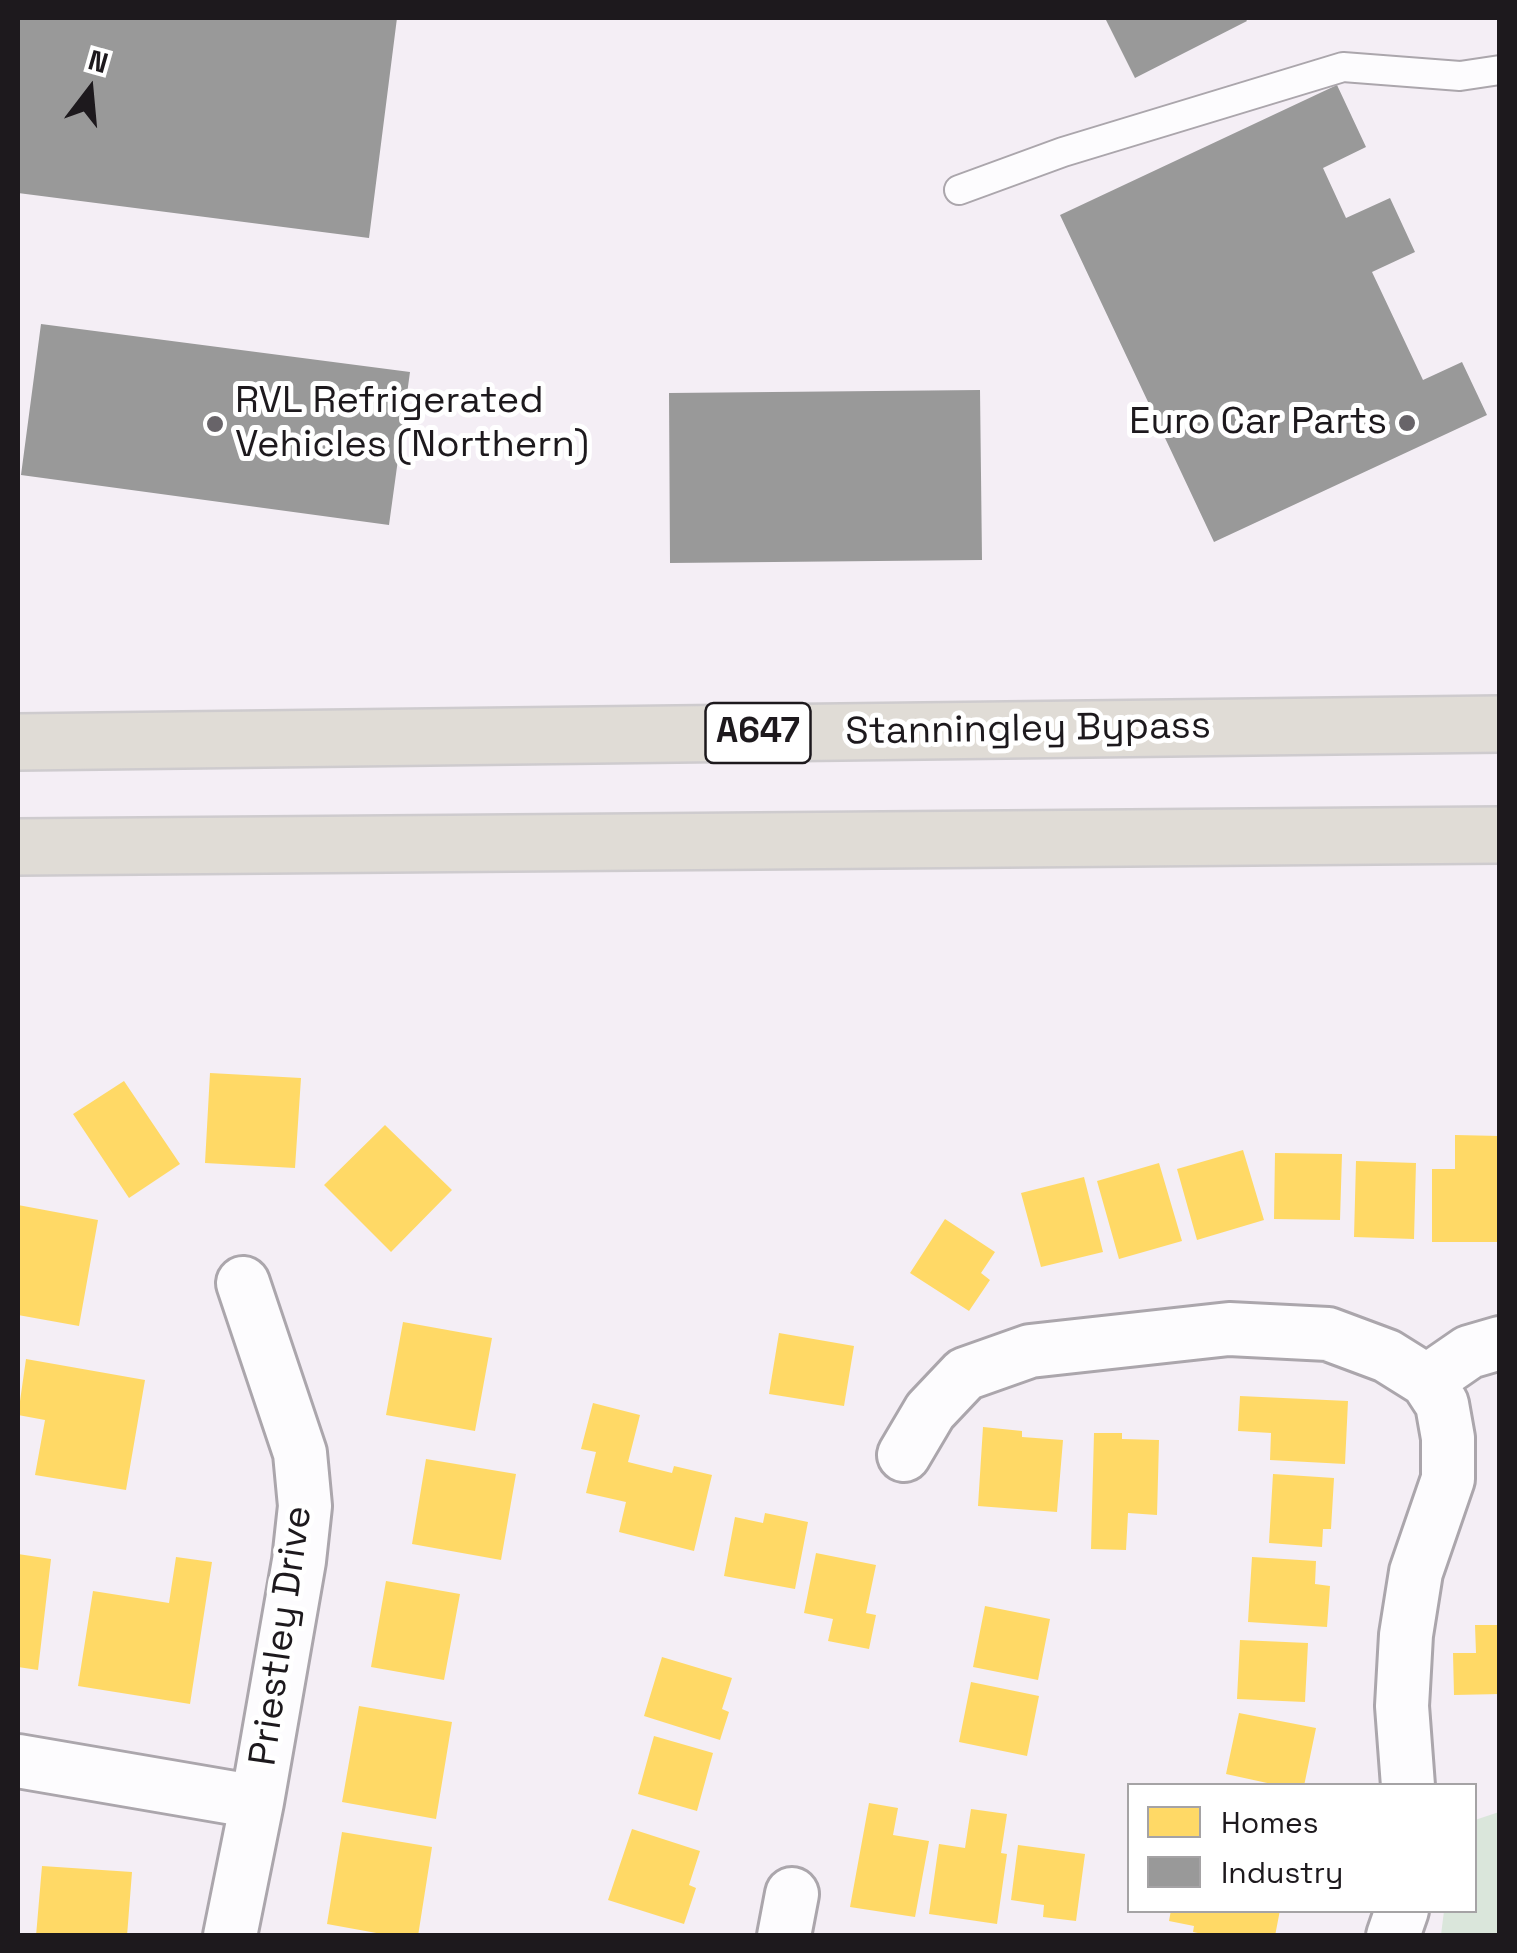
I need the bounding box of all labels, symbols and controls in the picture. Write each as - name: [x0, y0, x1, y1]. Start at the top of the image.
- north arrow: [40, 40, 140, 140]
- text: N: [84, 41, 112, 81]
- place label: RVL Refrigerated Vehicles (Northern): [235, 379, 589, 468]
- place label: Euro Car Parts: [1129, 400, 1387, 446]
- marker: Euro Car Parts: [1396, 412, 1418, 434]
- marker: RVL Refrigerated Vehicles (Northern): [204, 413, 226, 435]
- road number: A647: [706, 703, 810, 763]
- street label: Stanningley Bypass: [845, 704, 1211, 756]
- street label: Priestley Drive: [241, 1503, 323, 1769]
- legend: [1127, 1783, 1477, 1913]
- text: Homes: [1221, 1803, 1319, 1842]
- text: Industry: [1221, 1853, 1343, 1892]

